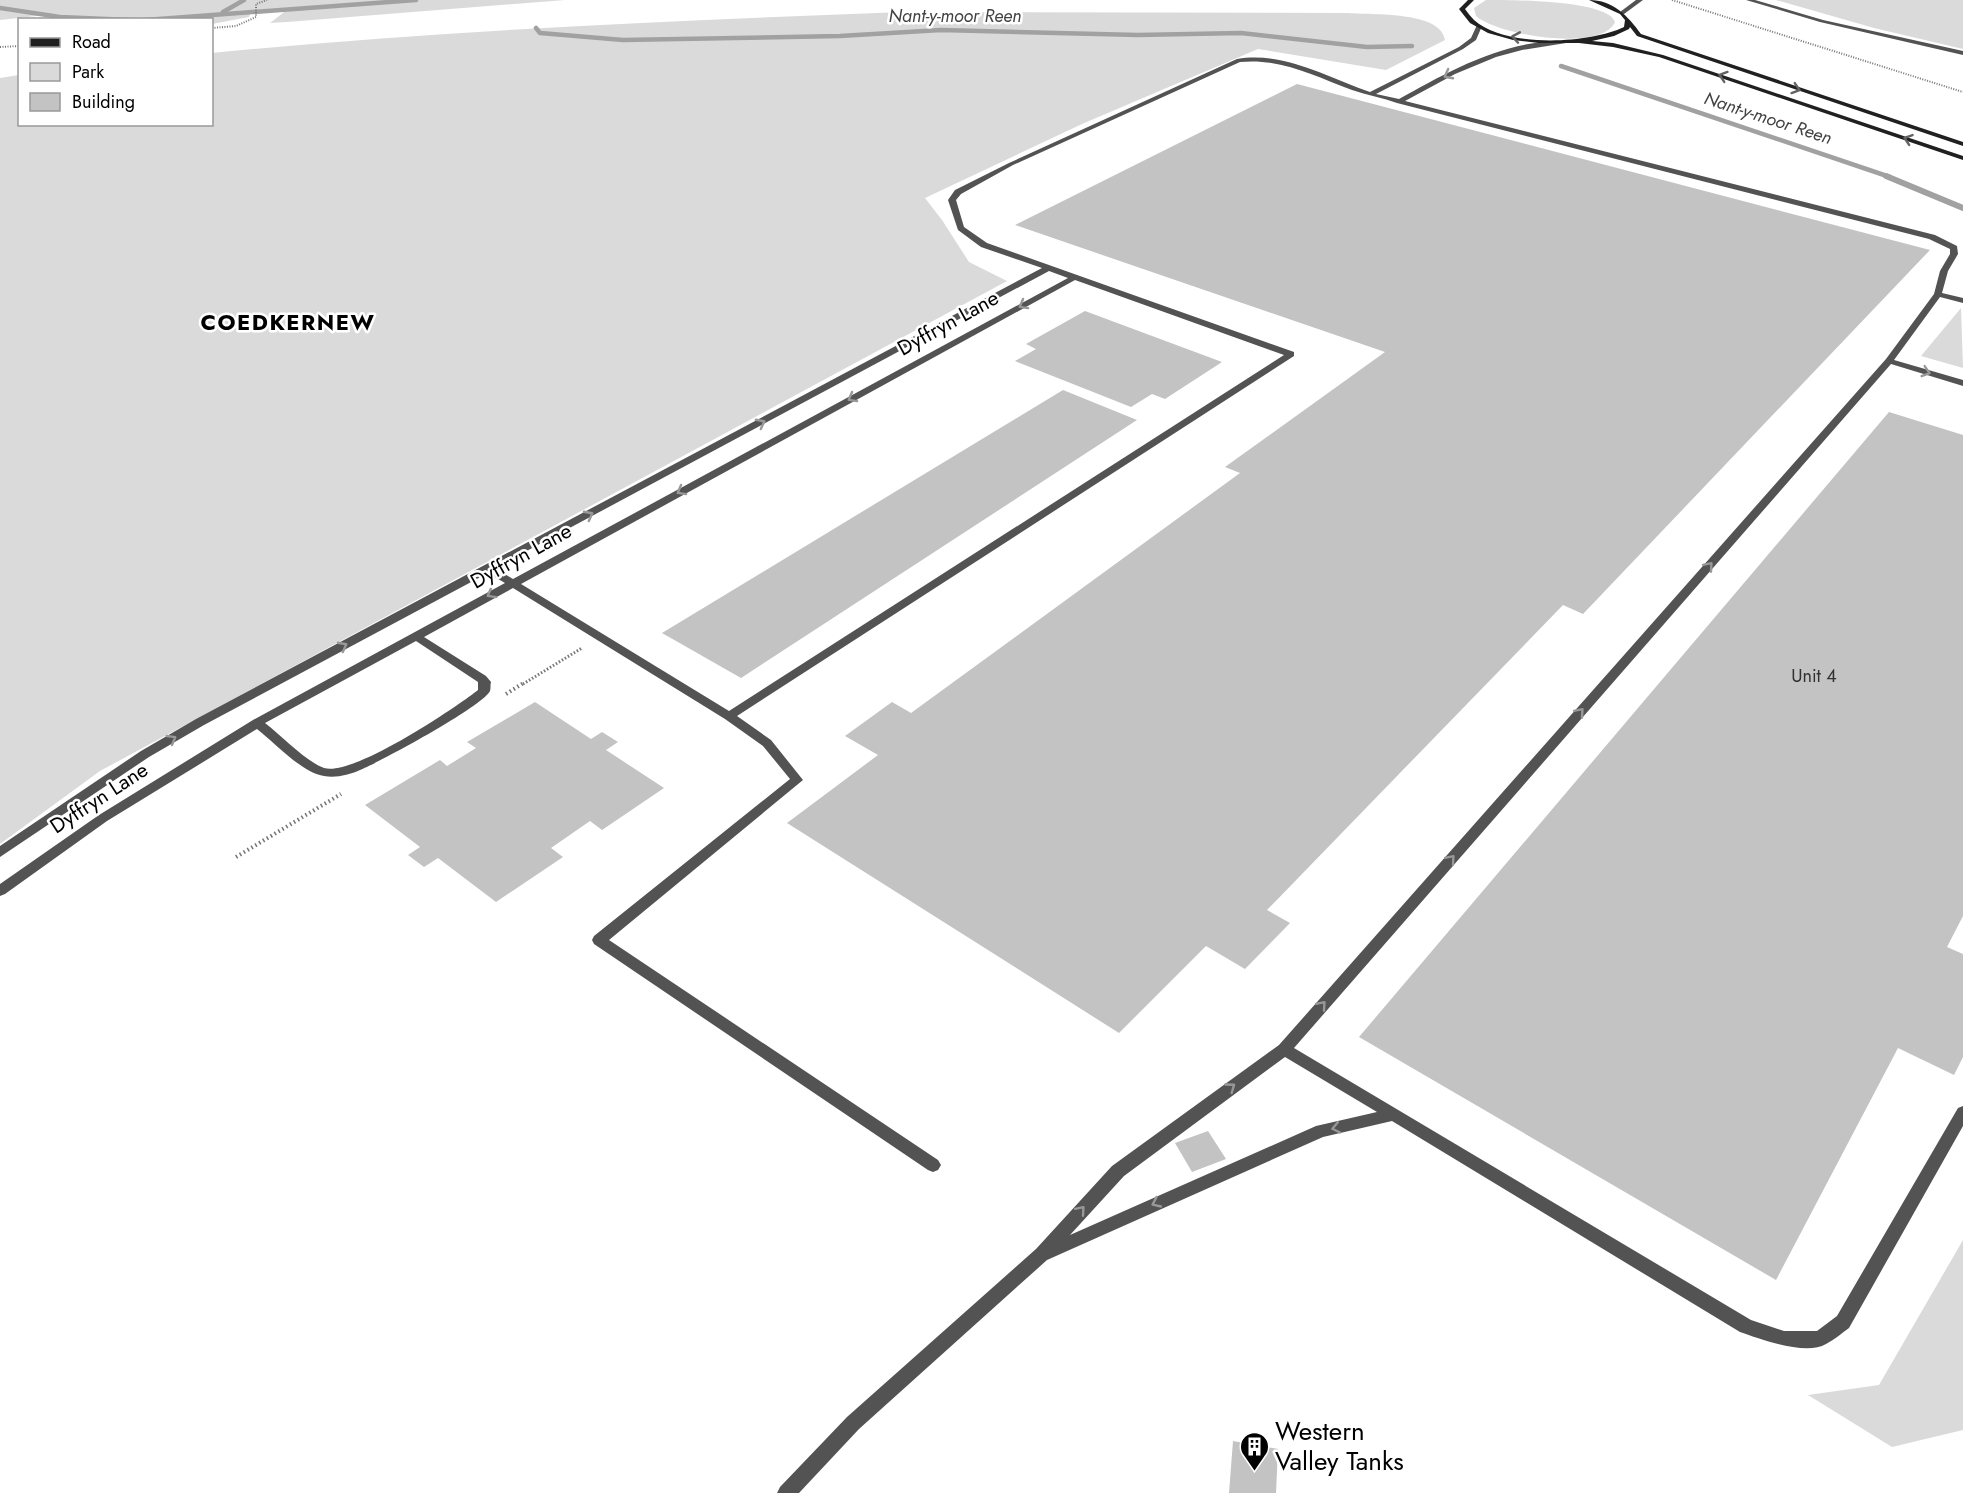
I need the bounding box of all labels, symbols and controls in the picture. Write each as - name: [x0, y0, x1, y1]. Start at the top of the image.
- water label: Nant-y-moor Reen: [889, 3, 1021, 29]
- legend: [18, 18, 213, 126]
- text: Road: [72, 29, 111, 55]
- one-way arrow: [1511, 31, 1521, 44]
- text: Park: [72, 59, 104, 85]
- one-way arrow: [1444, 68, 1454, 79]
- one-way arrow: [1718, 71, 1729, 84]
- one-way arrow: [1790, 81, 1801, 94]
- water label: Nant-y-moor Reen: [1701, 85, 1835, 151]
- text: Building: [72, 89, 135, 115]
- one-way arrow: [1903, 133, 1914, 146]
- street label: Dyffryn Lane: [892, 283, 1004, 363]
- one-way arrow: [1019, 298, 1029, 309]
- district label: COEDKERNEW: [201, 306, 375, 338]
- one-way arrow: [1920, 365, 1931, 377]
- one-way arrow: [848, 391, 858, 402]
- one-way arrow: [755, 419, 765, 430]
- one-way arrow: [676, 484, 687, 495]
- one-way arrow: [583, 511, 594, 522]
- street label: Dyffryn Lane: [465, 516, 577, 596]
- one-way arrow: [1702, 562, 1713, 573]
- one-way arrow: [487, 587, 497, 598]
- one-way arrow: [337, 642, 347, 653]
- house number: Unit 4: [1791, 663, 1837, 689]
- one-way arrow: [1573, 708, 1584, 719]
- one-way arrow: [165, 735, 176, 746]
- street label: Dyffryn Lane: [44, 755, 154, 841]
- one-way arrow: [1444, 855, 1455, 866]
- one-way arrow: [1315, 1001, 1326, 1012]
- one-way arrow: [1225, 1084, 1236, 1095]
- one-way arrow: [1331, 1120, 1341, 1133]
- one-way arrow: [1152, 1196, 1163, 1208]
- one-way arrow: [1073, 1206, 1084, 1217]
- place label: Western Valley Tanks: [1275, 1412, 1404, 1480]
- building icon: Western Valley Tanks: [1238, 1430, 1270, 1472]

